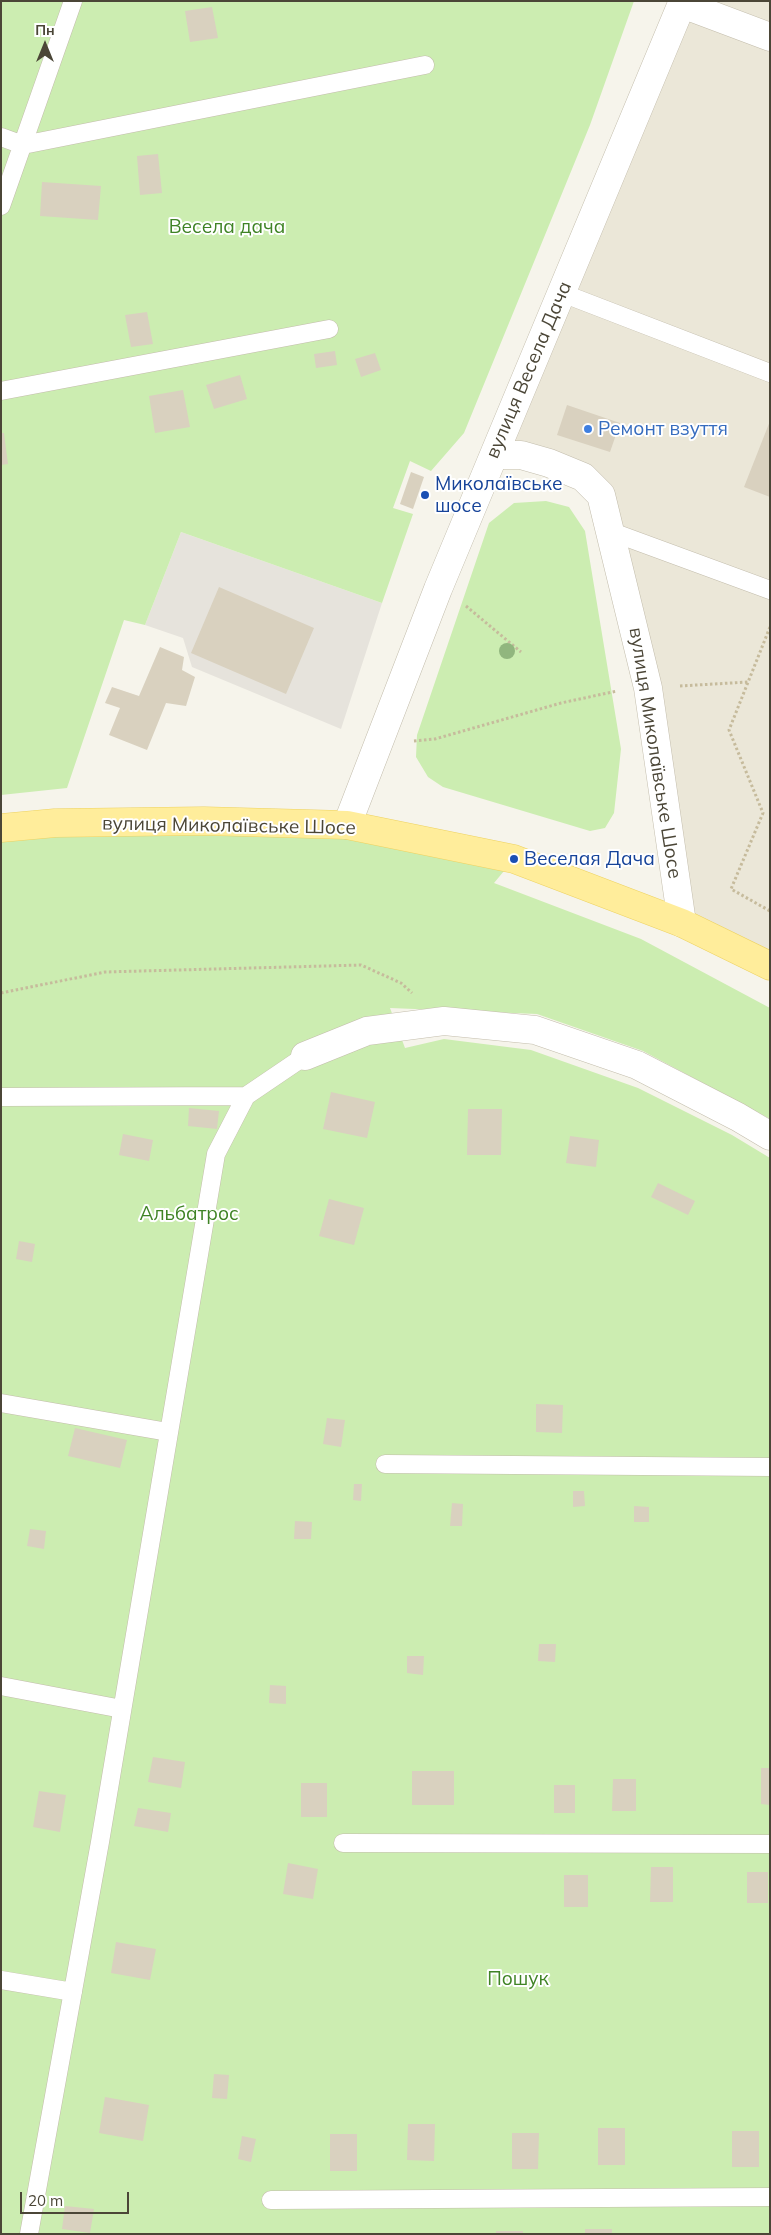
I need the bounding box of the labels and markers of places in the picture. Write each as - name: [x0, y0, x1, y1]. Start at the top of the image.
- place label: Ремонт взуття: [598, 418, 728, 440]
- marker: Ремонт взуття: [582, 423, 594, 435]
- place label: Миколаївське шосе: [435, 473, 563, 517]
- marker: Миколаївське шосе: [419, 489, 431, 501]
- place label: Веселая Дача: [524, 848, 655, 870]
- marker: Веселая Дача: [508, 853, 520, 865]

